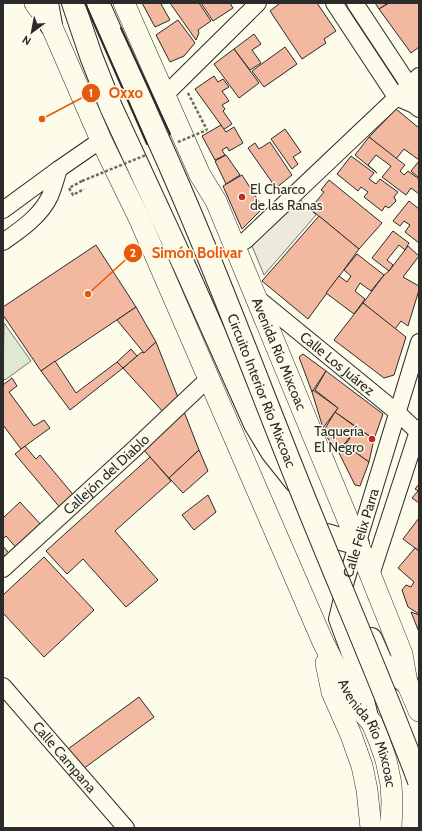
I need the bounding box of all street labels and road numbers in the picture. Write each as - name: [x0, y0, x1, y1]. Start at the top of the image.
- street label: Avenida Río Mixcoac: [248, 295, 311, 413]
- street label: Circuito Interior Río Mixcoac: [223, 311, 300, 470]
- street label: Calle Los Juárez: [296, 328, 379, 400]
- street label: Callejón del Diablo: [59, 430, 153, 518]
- street label: Calle Felix Parra: [339, 486, 383, 580]
- street label: Avenida Río Mixcoac: [334, 676, 400, 788]
- street label: Calle Campana: [29, 718, 101, 797]

